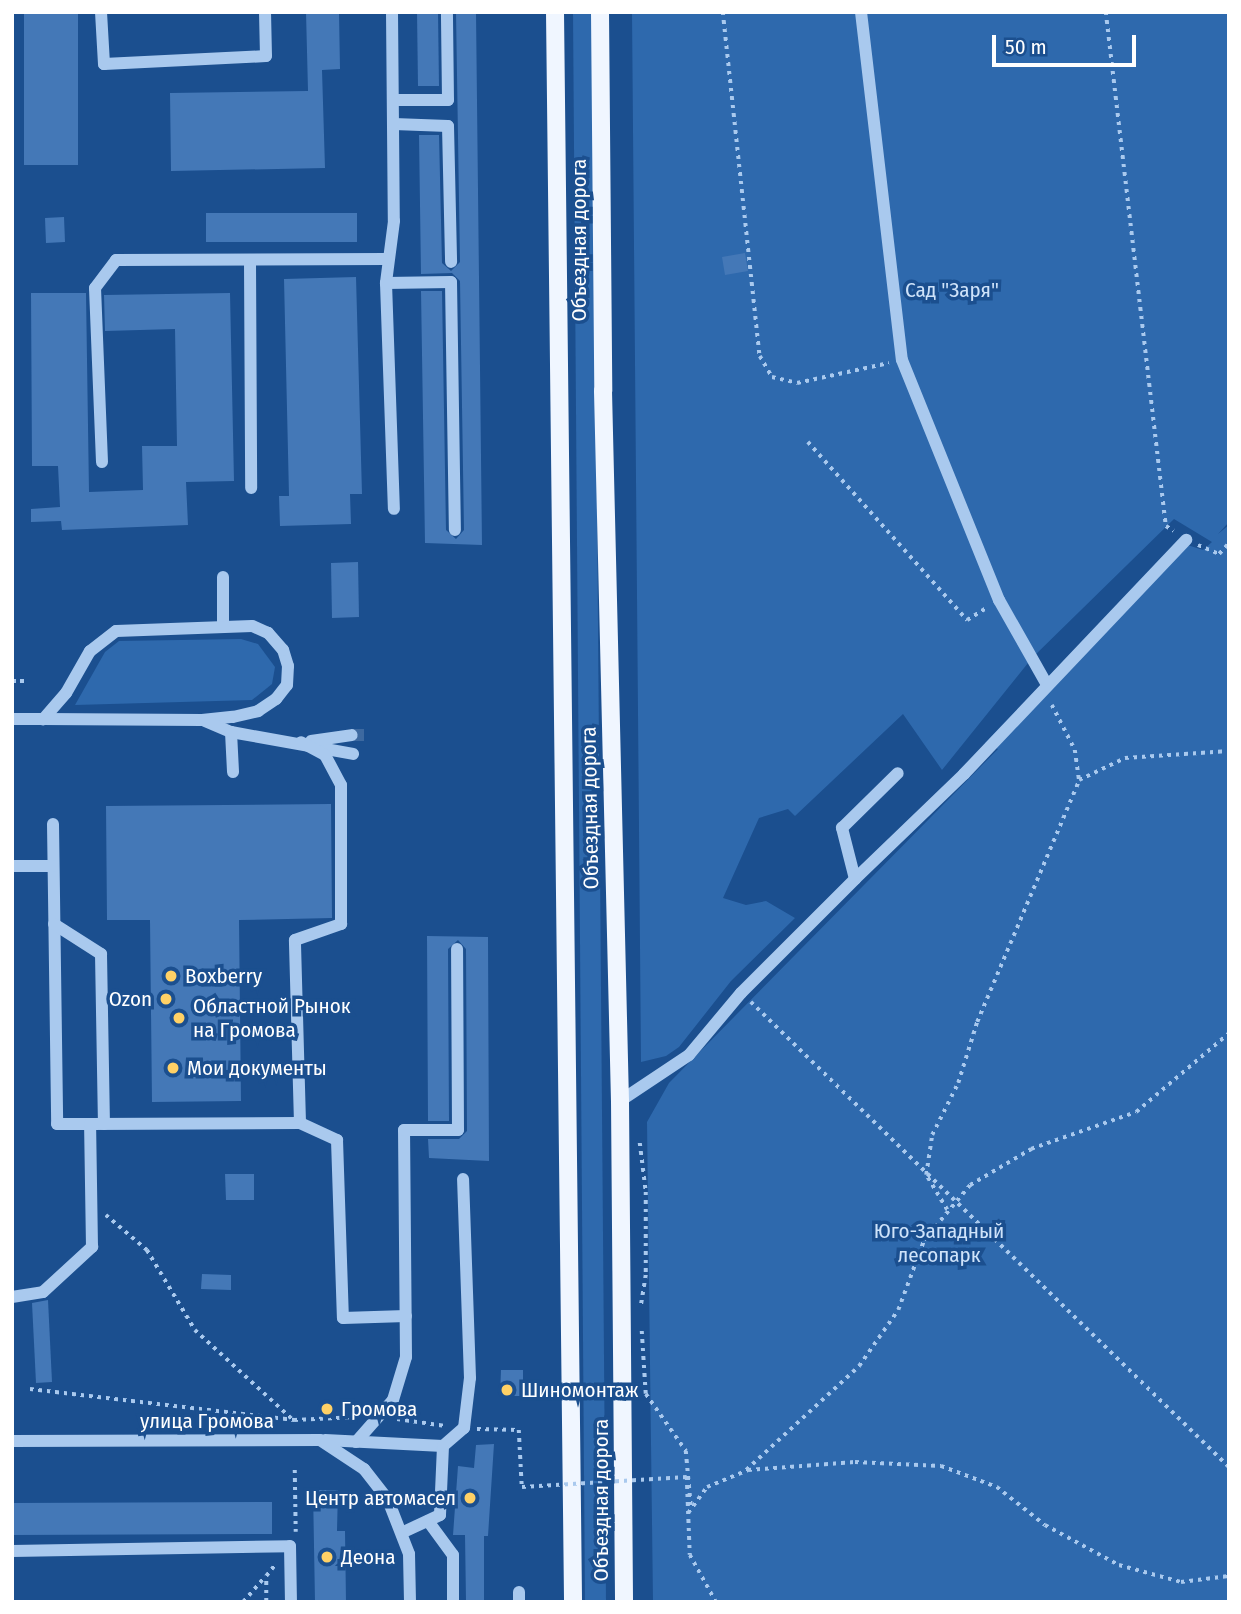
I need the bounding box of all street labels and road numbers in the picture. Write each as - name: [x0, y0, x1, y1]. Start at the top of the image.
- street label: Объездная дорога: [566, 159, 592, 321]
- street label: Объездная дорога: [576, 726, 604, 890]
- street label: улица Громова: [140, 1408, 274, 1434]
- street label: Объездная дорога: [588, 1419, 614, 1581]

